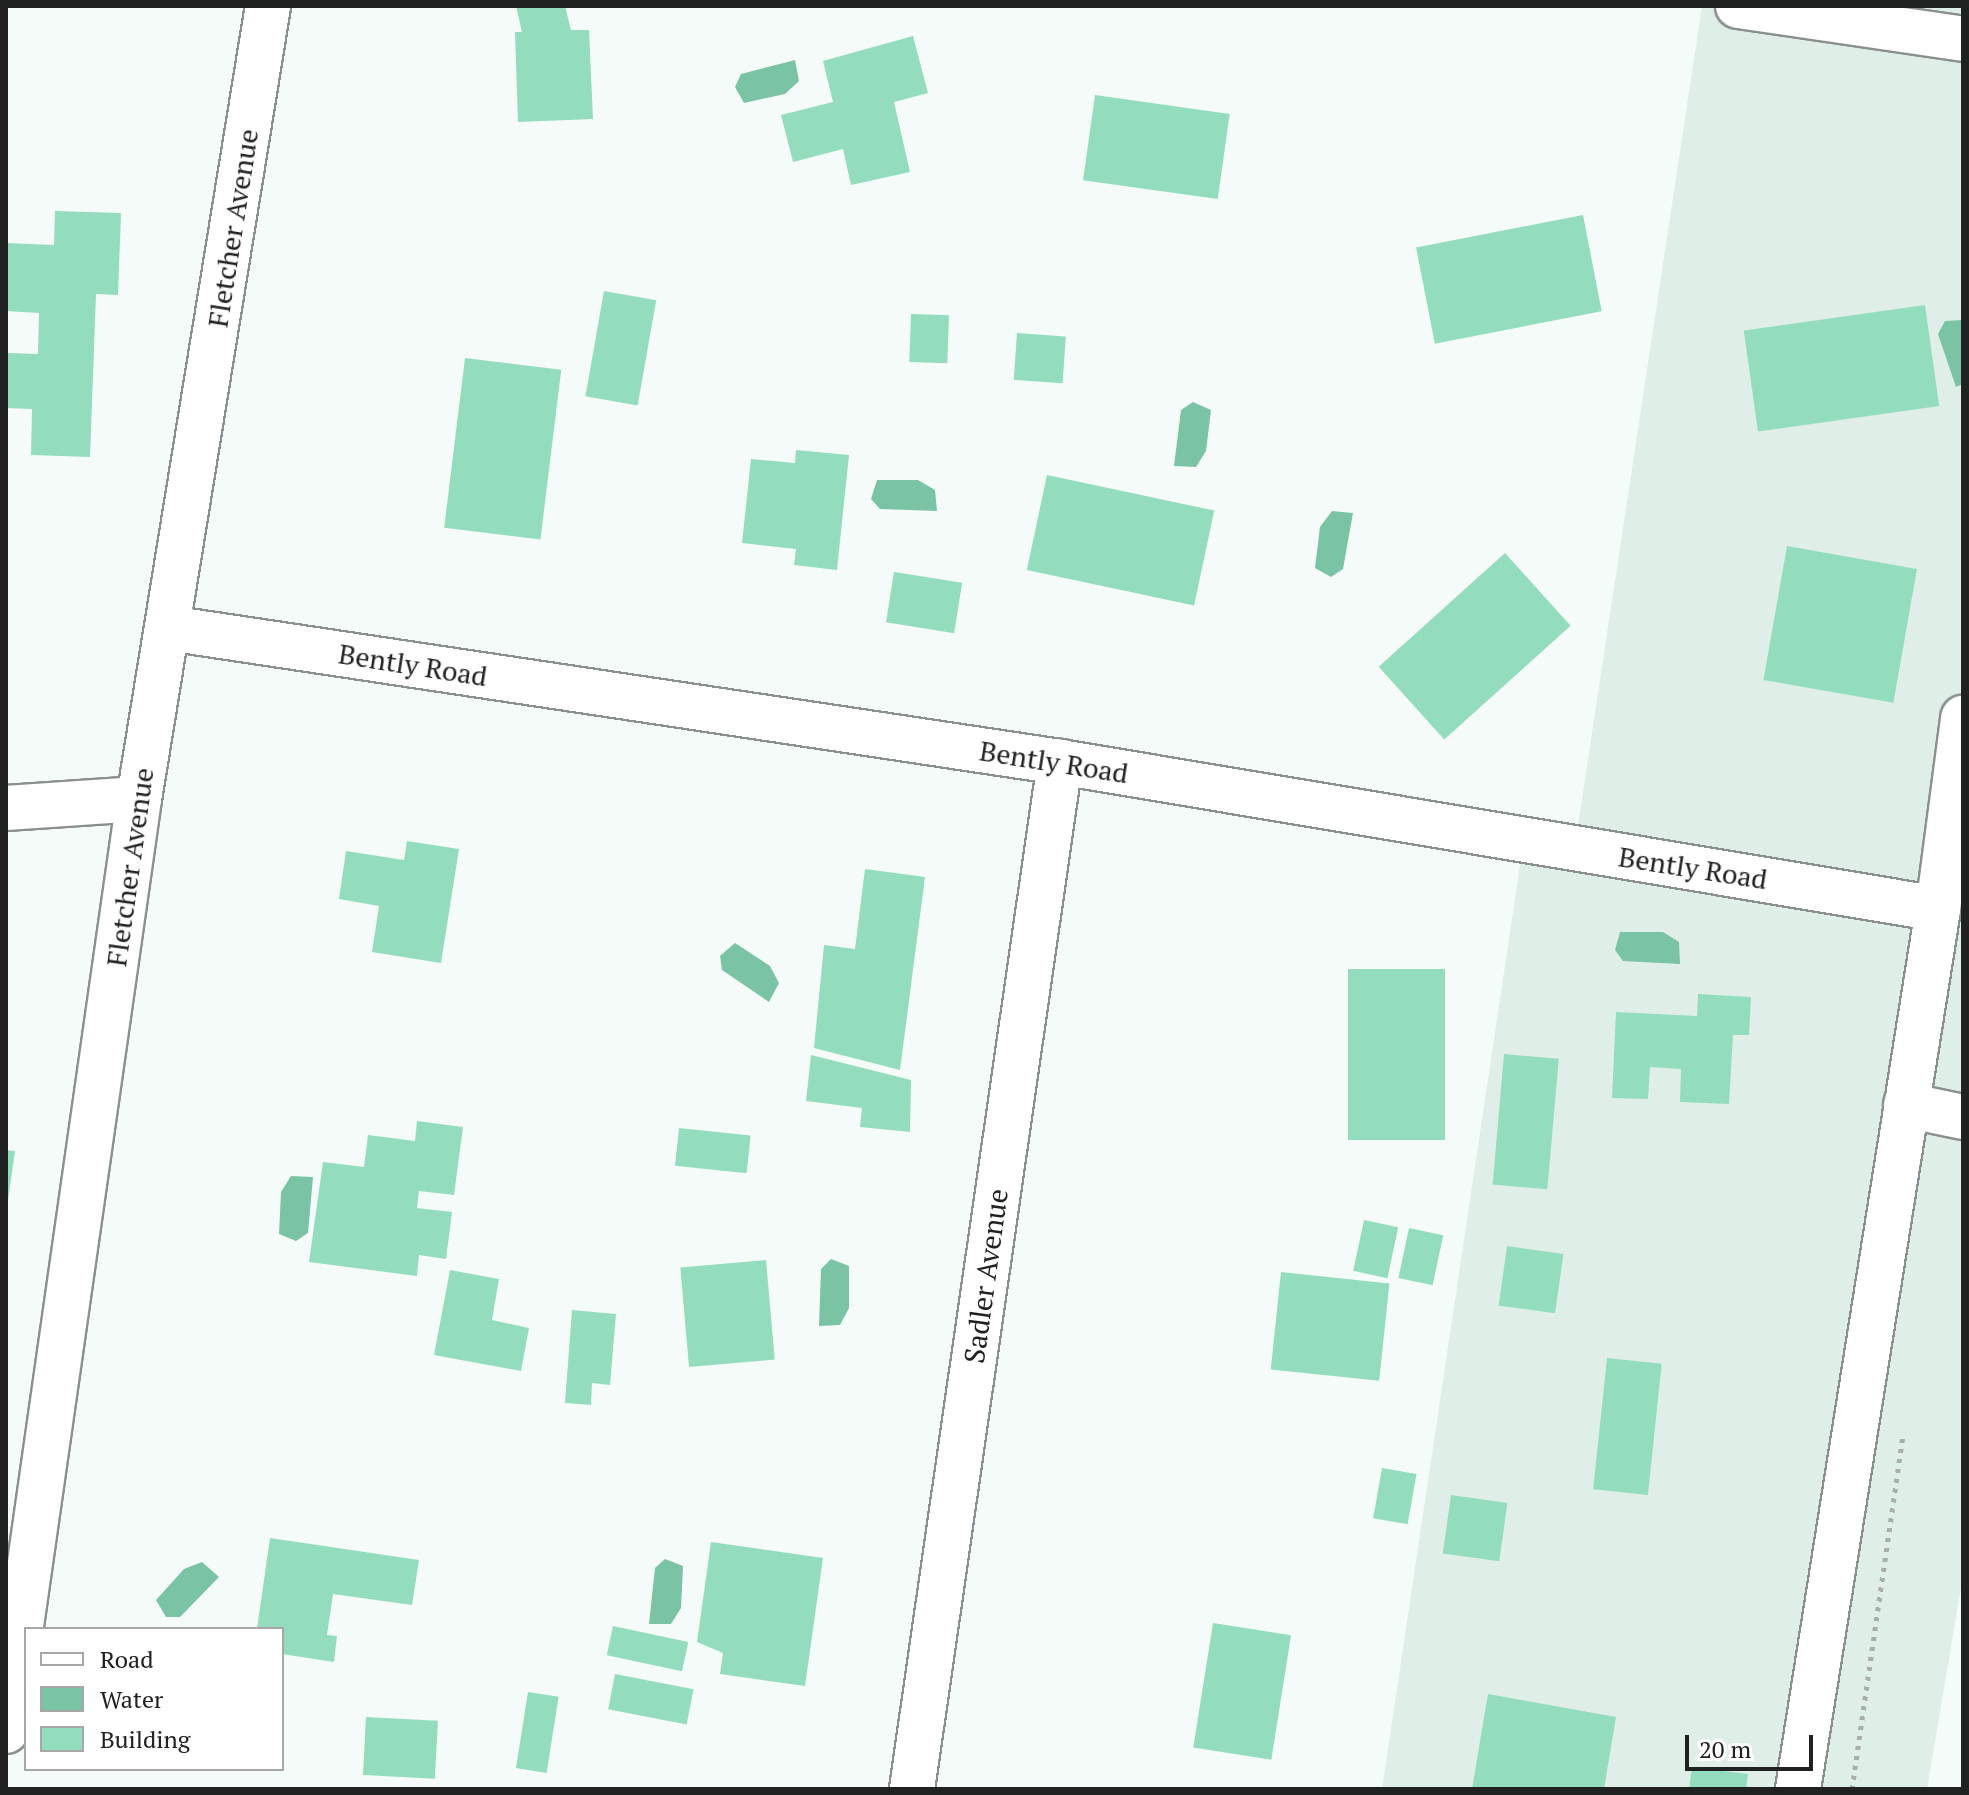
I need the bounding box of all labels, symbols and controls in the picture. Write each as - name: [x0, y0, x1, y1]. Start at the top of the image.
- street label: Fletcher Avenue: [201, 126, 265, 330]
- street label: Bently Road: [336, 637, 490, 693]
- street label: Bently Road: [977, 734, 1131, 790]
- street label: Fletcher Avenue: [99, 765, 161, 969]
- street label: Bently Road: [1616, 840, 1770, 896]
- street label: Sadler Avenue: [957, 1186, 1015, 1366]
- legend: [24, 1627, 284, 1771]
- text: Road: [100, 1643, 154, 1675]
- text: Water: [100, 1683, 163, 1715]
- scale bar: [1689, 1719, 1817, 1769]
- text: Building: [100, 1723, 190, 1755]
- text: 20 m: [1699, 1733, 1751, 1765]

